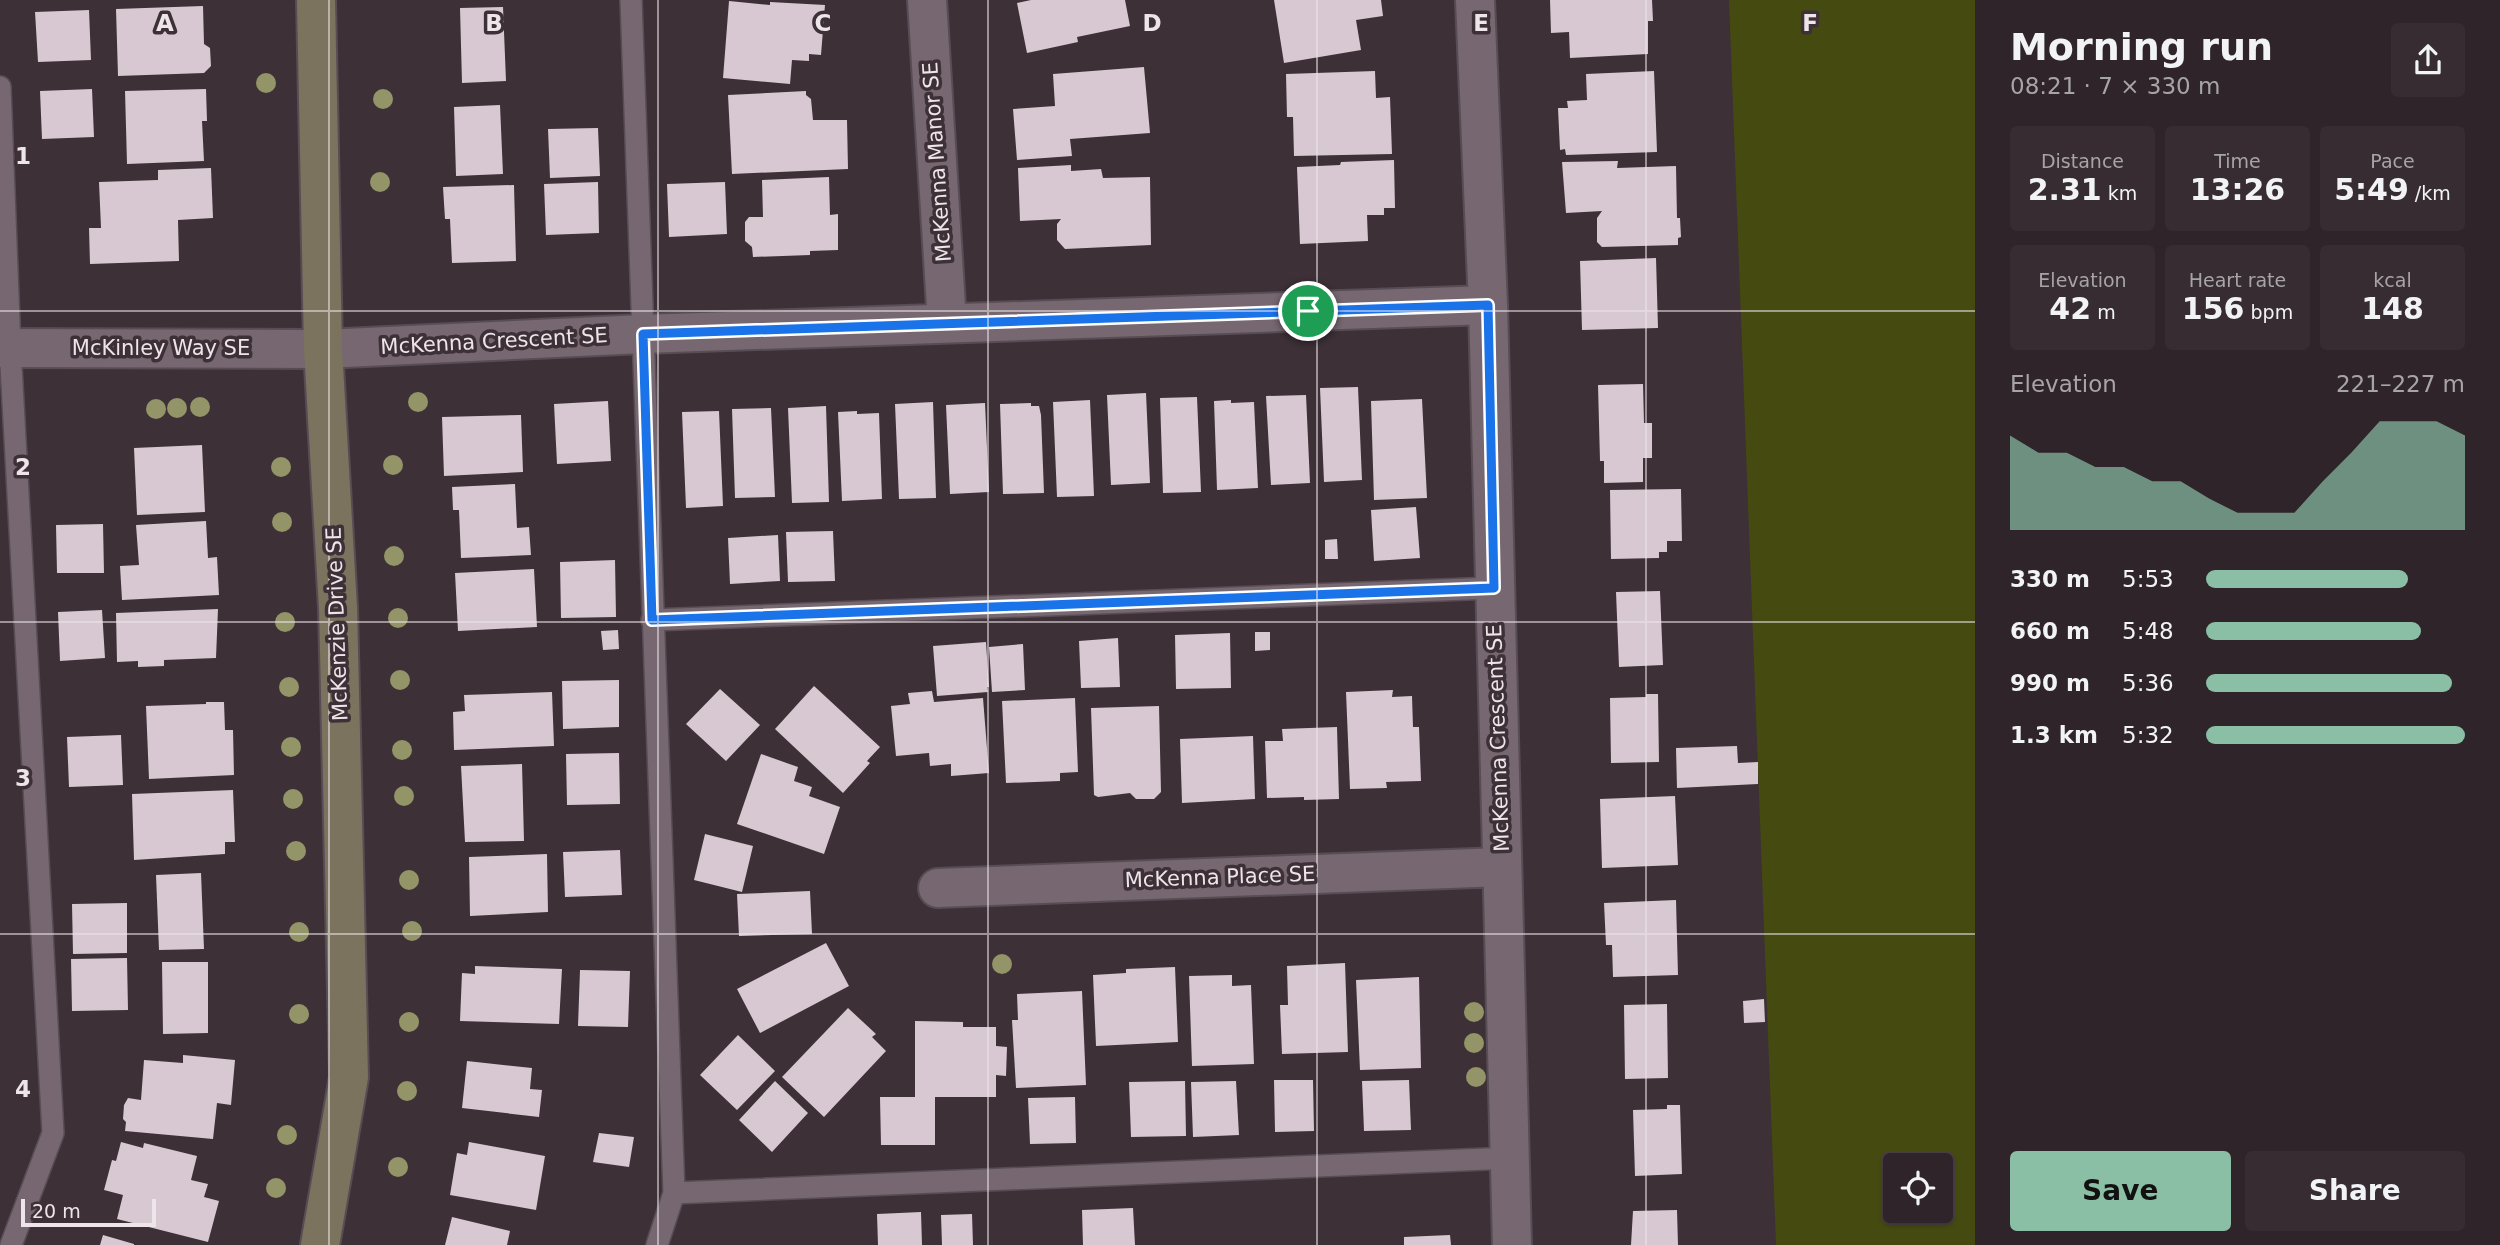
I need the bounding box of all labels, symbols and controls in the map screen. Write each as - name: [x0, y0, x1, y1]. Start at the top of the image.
- text: A: [156, 10, 174, 36]
- text: B: [485, 10, 503, 36]
- text: C: [815, 10, 831, 36]
- text: D: [1142, 10, 1162, 36]
- text: E: [1473, 10, 1489, 36]
- text: F: [1802, 10, 1818, 36]
- button: share: [2391, 23, 2465, 97]
- text: Morning run: [2010, 25, 2273, 69]
- street label: McKenna Manor SE: [918, 61, 956, 263]
- text: 08:21 · 7 × 330 m: [2010, 73, 2220, 99]
- text: 1: [15, 143, 31, 169]
- text: Distance: [2041, 150, 2124, 172]
- text: Time: [2214, 150, 2261, 172]
- text: Pace: [2370, 150, 2415, 172]
- text: 2.31: [2028, 172, 2102, 207]
- text: 13:26: [2190, 172, 2285, 207]
- text: 5:49: [2334, 172, 2409, 207]
- text: km: [2102, 182, 2137, 204]
- text: /km: [2409, 182, 2451, 204]
- text: Elevation: [2038, 269, 2127, 291]
- text: Heart rate: [2189, 269, 2286, 291]
- text: kcal: [2373, 269, 2412, 291]
- pin: [1278, 281, 1338, 341]
- text: 42: [2049, 291, 2091, 326]
- text: 156: [2182, 291, 2244, 326]
- text: 148: [2361, 291, 2424, 326]
- icon: arrive: [1289, 292, 1327, 330]
- text: m: [2091, 301, 2116, 323]
- text: bpm: [2244, 301, 2293, 323]
- street label: McKenna Crescent SE: [380, 323, 608, 359]
- street label: McKinley Way SE: [72, 336, 250, 360]
- text: Elevation: [2010, 371, 2117, 397]
- text: 221–227 m: [2336, 371, 2465, 397]
- text: 2: [15, 454, 31, 480]
- street label: McKenzie Drive SE: [322, 526, 352, 722]
- text: 330 m: [2010, 566, 2090, 592]
- text: 5:53: [2122, 566, 2174, 592]
- text: 660 m: [2010, 618, 2090, 644]
- text: 5:48: [2122, 618, 2174, 644]
- street label: McKenna Crescent SE: [1482, 624, 1514, 852]
- text: 990 m: [2010, 670, 2090, 696]
- text: 5:36: [2122, 670, 2174, 696]
- text: 1.3 km: [2010, 722, 2098, 748]
- text: 5:32: [2122, 722, 2174, 748]
- text: 3: [15, 765, 31, 791]
- street label: McKenna Place SE: [1124, 862, 1316, 892]
- text: 4: [15, 1076, 31, 1102]
- button: Save: [2010, 1151, 2231, 1231]
- button: Share: [2245, 1151, 2465, 1231]
- map controls: [1883, 1153, 1953, 1223]
- button: locate: [1883, 1153, 1953, 1223]
- scale bar: [21, 1196, 156, 1228]
- text: 20 m: [32, 1200, 81, 1222]

